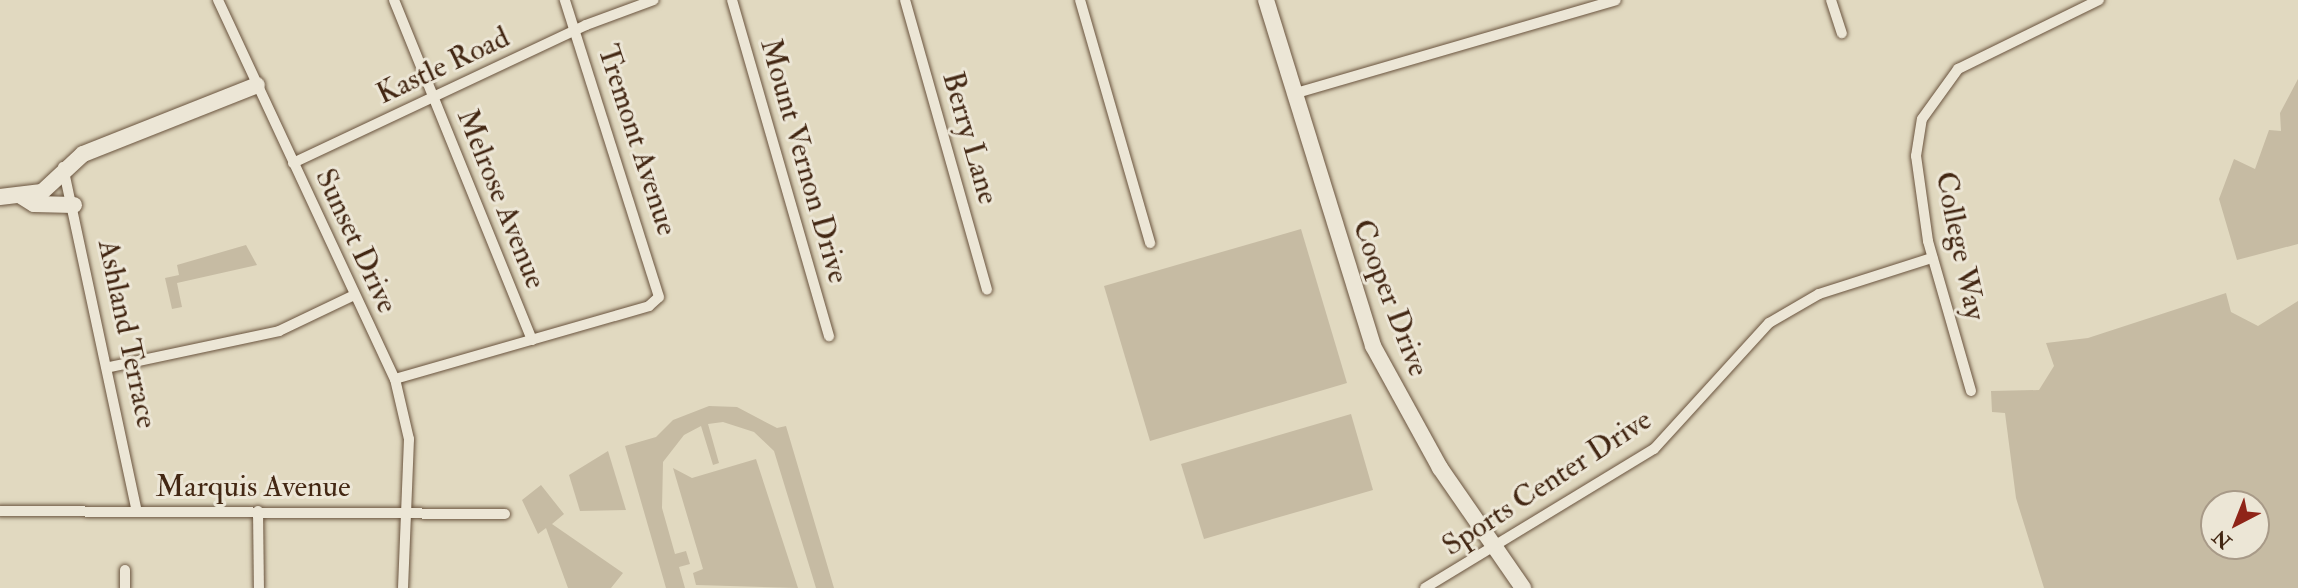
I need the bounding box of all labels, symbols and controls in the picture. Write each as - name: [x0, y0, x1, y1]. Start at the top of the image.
- street label: Kastle Road: [371, 20, 515, 112]
- street label: Mount Vernon Drive: [752, 35, 856, 287]
- street label: Tremont Avenue: [589, 40, 685, 240]
- street label: Berry Lane: [934, 68, 1006, 208]
- street label: Melrose Avenue: [449, 104, 553, 294]
- street label: Sunset Drive: [307, 163, 405, 319]
- street label: College Way: [1927, 168, 1993, 324]
- street label: Cooper Drive: [1344, 215, 1436, 381]
- street label: Ashland Terrace: [89, 236, 165, 432]
- street label: Sports Center Drive: [1436, 402, 1658, 564]
- street label: Marquis Avenue: [156, 469, 350, 505]
- north arrow: [2200, 490, 2270, 560]
- text: N: [2208, 525, 2237, 554]

